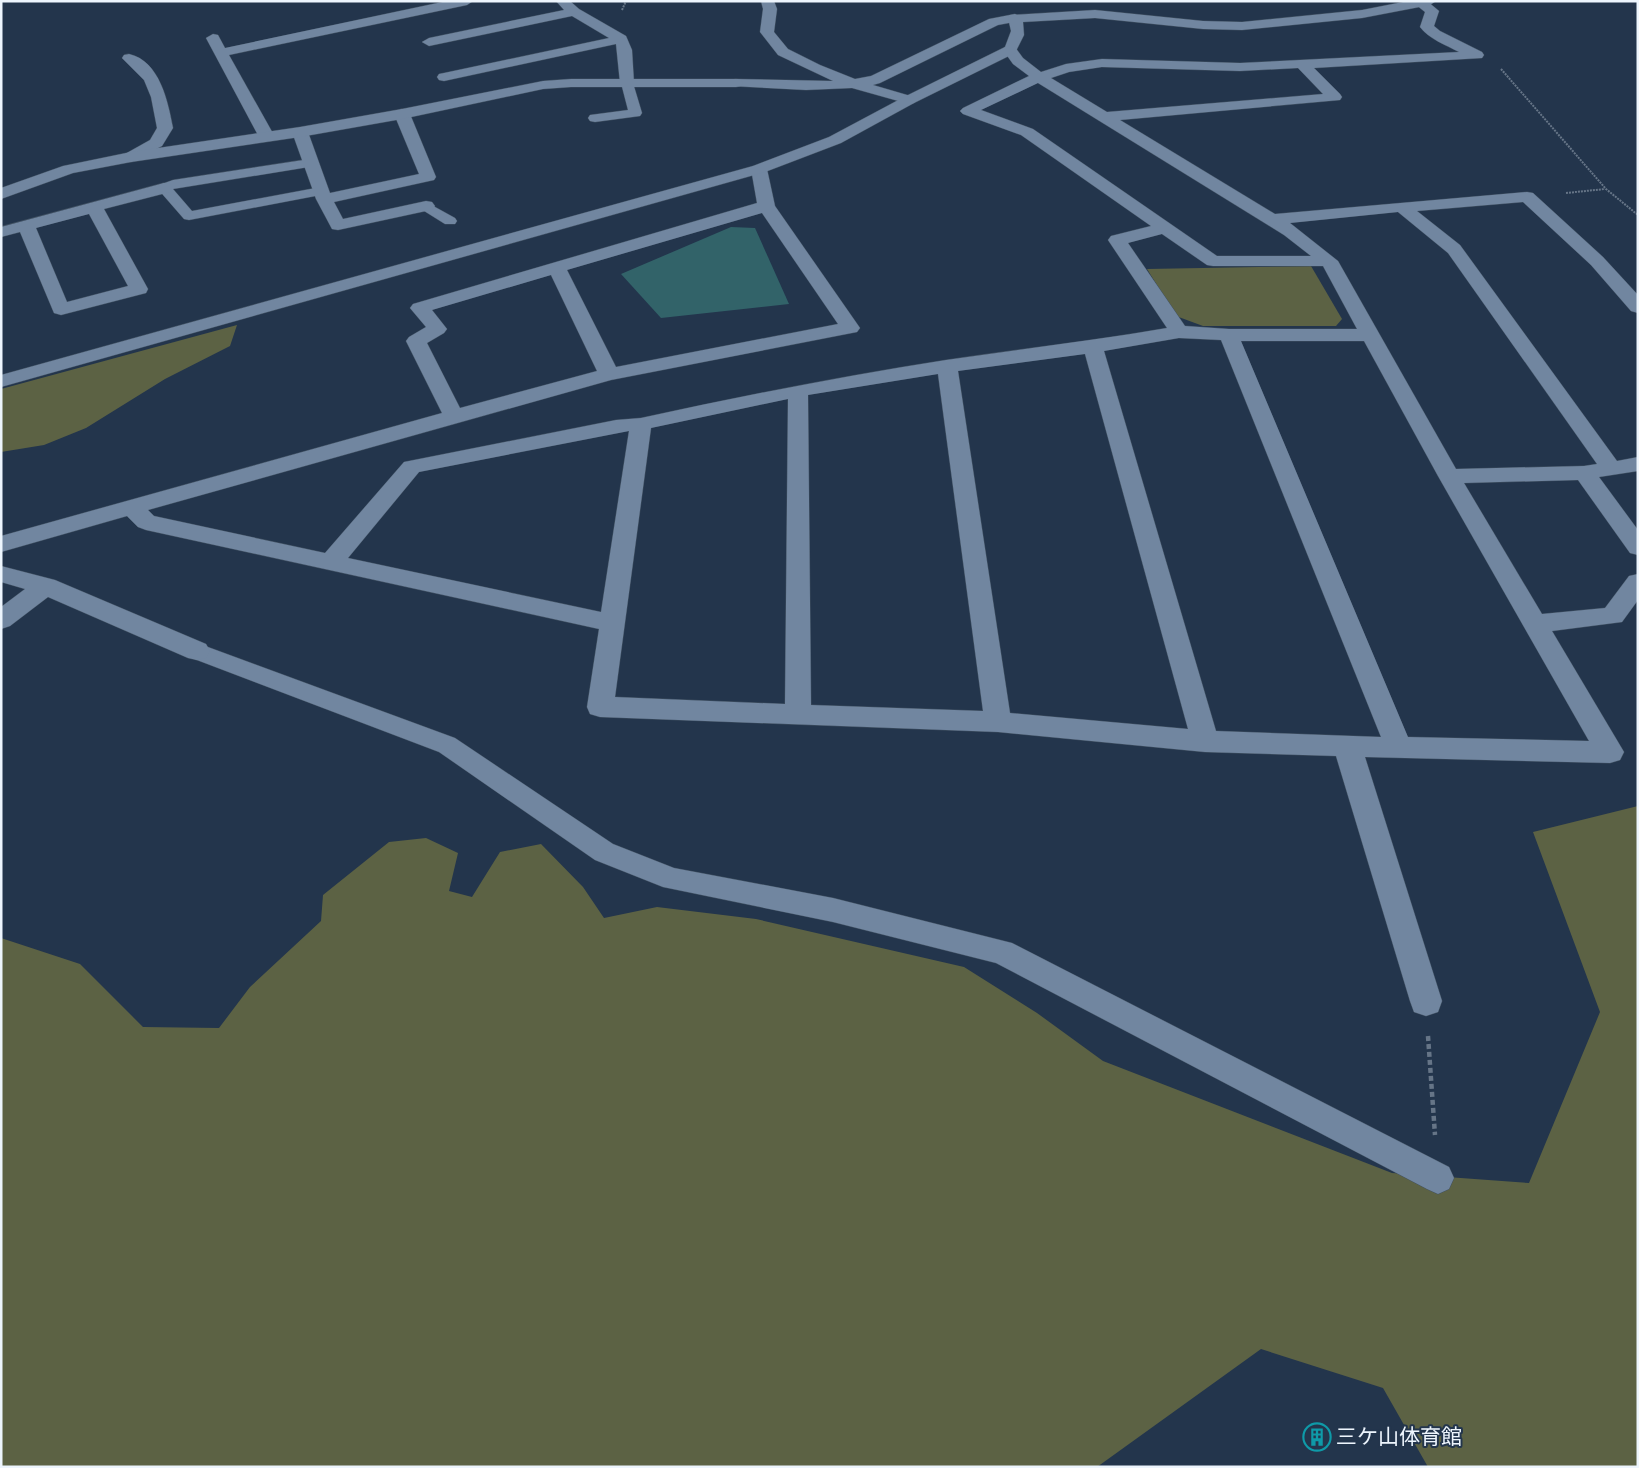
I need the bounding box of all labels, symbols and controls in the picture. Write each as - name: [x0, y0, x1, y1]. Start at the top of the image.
- building icon: 三ケ山体育館: [1302, 1422, 1332, 1452]
- place label: 三ケ山体育館: [1336, 1422, 1462, 1454]

